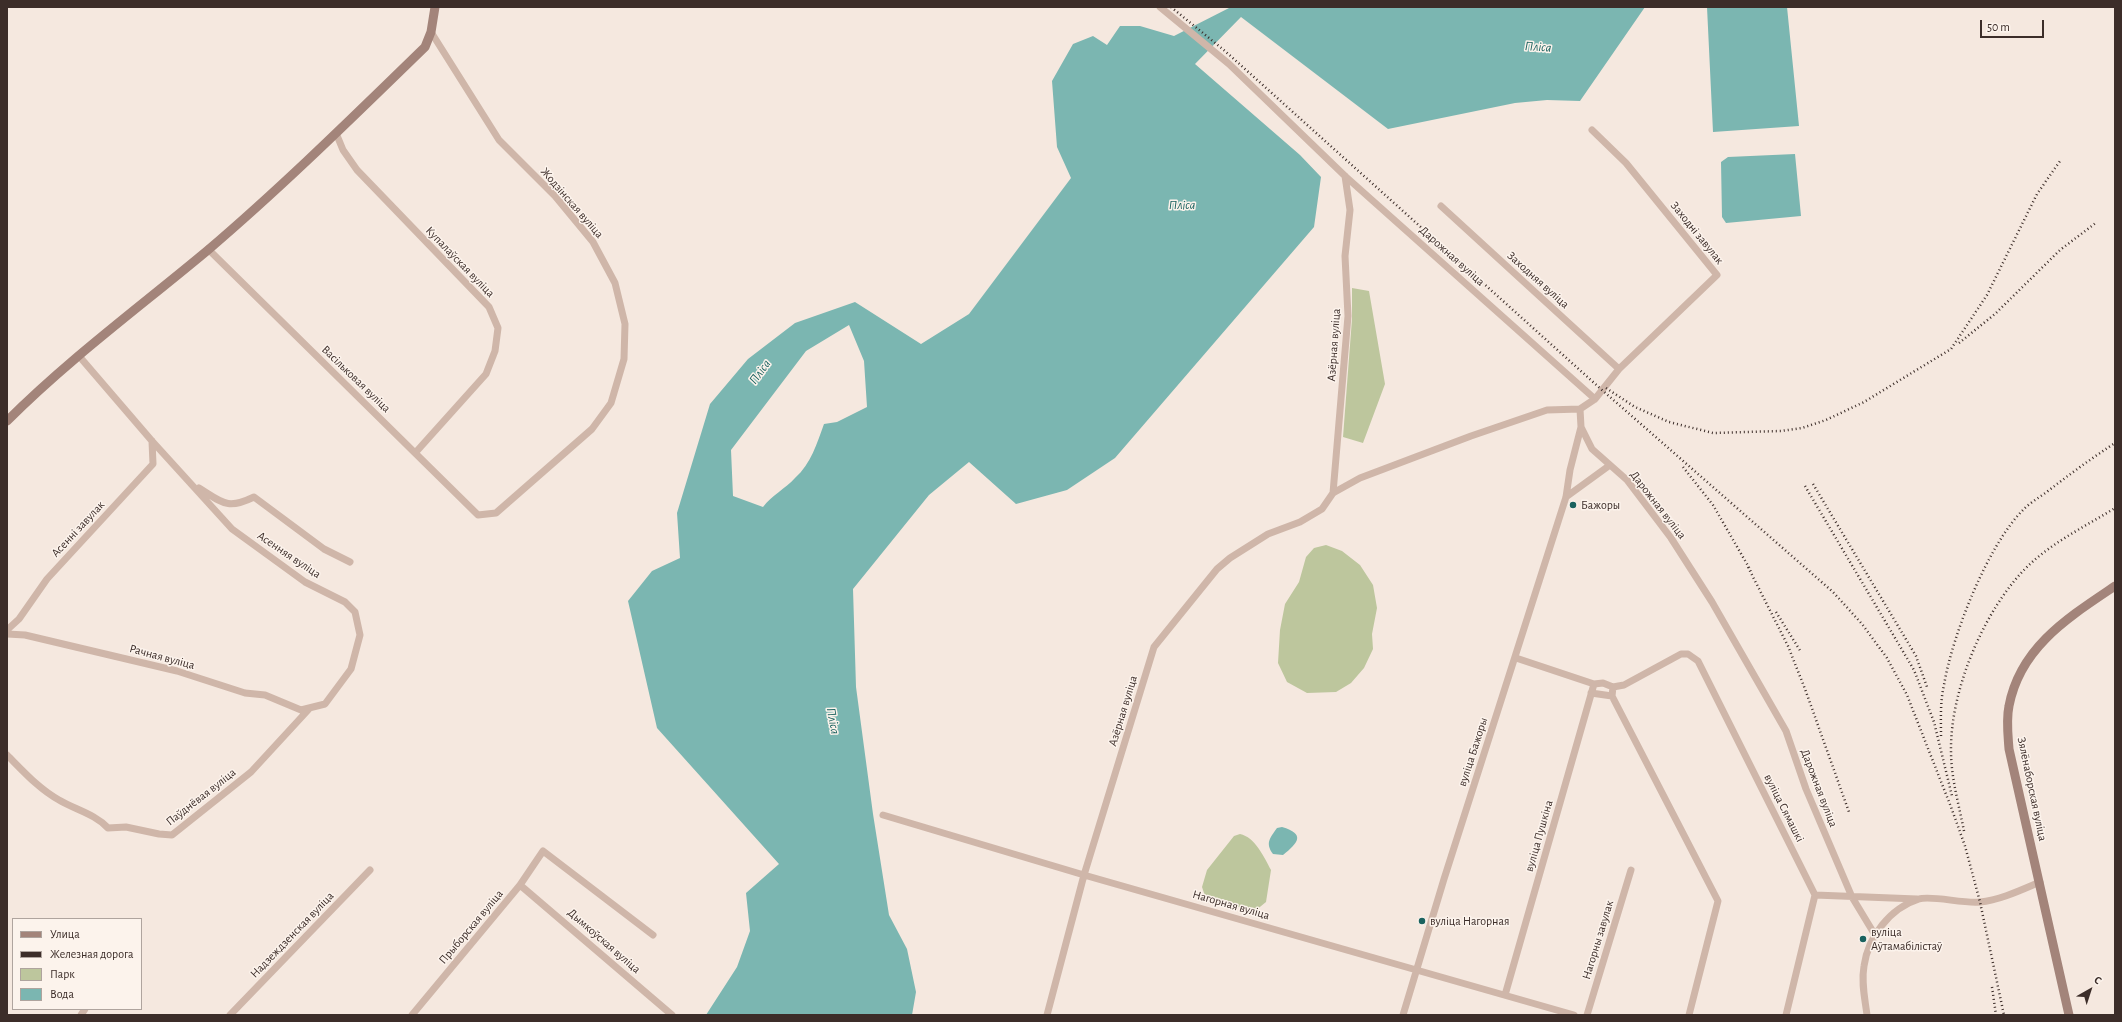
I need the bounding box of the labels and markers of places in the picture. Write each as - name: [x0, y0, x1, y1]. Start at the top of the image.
- place label: Бажоры: [1581, 498, 1620, 512]
- marker: Бажоры: [1568, 500, 1578, 510]
- place label: вуліца Нагорная: [1430, 914, 1509, 928]
- marker: вуліца Нагорная: [1417, 916, 1427, 926]
- place label: вуліца Аўтамабілістаў: [1871, 925, 1942, 953]
- marker: вуліца Аўтамабілістаў: [1858, 934, 1868, 944]

